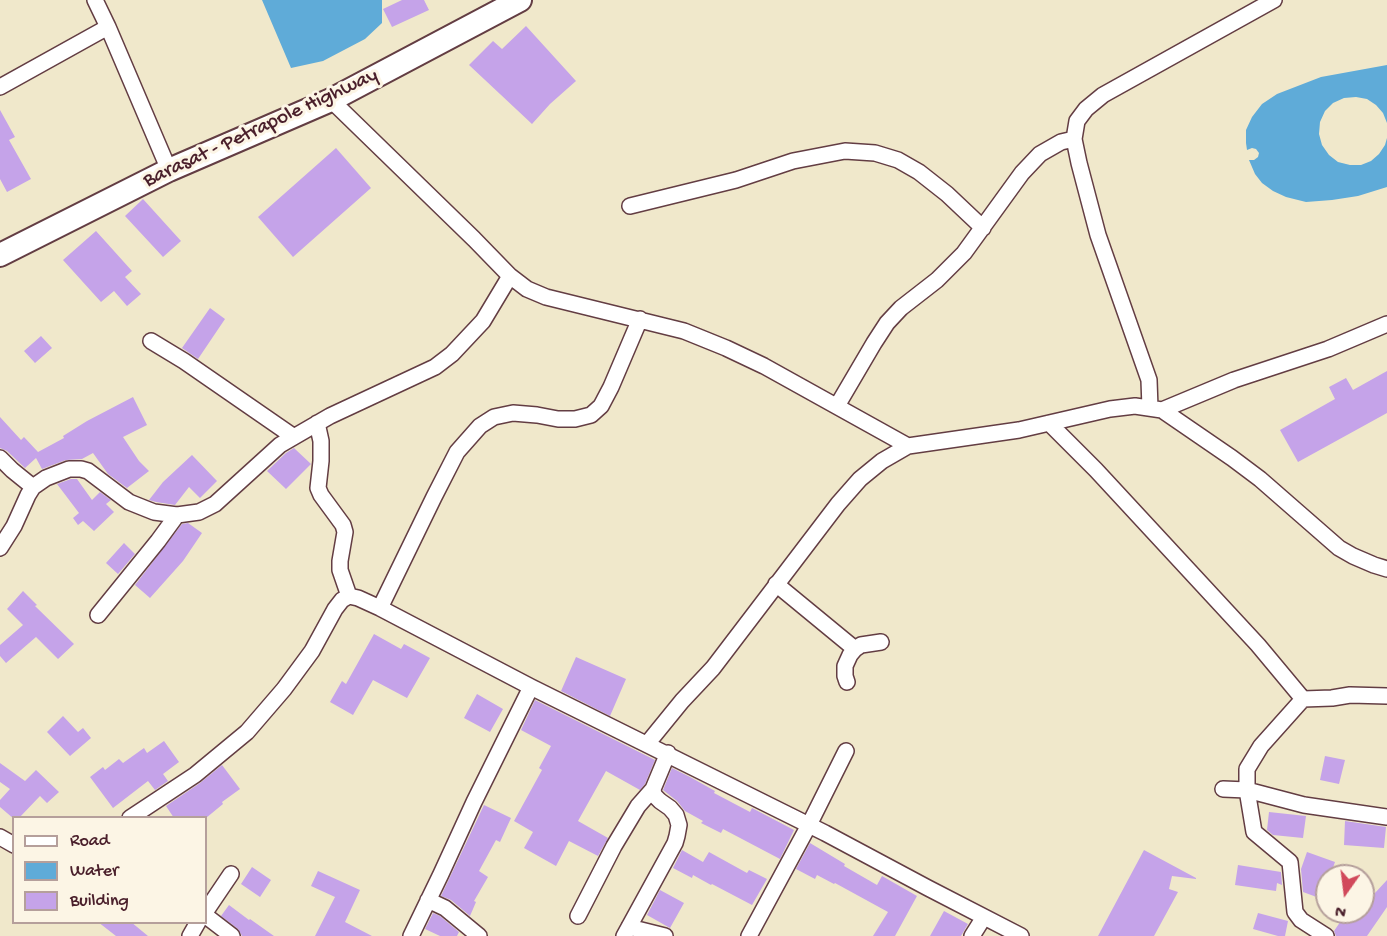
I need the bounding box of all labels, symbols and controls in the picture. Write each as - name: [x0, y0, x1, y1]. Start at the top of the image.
- street label: Barasat - Petrapole Highway: [140, 64, 382, 194]
- legend: [12, 816, 207, 924]
- text: Road: [70, 831, 109, 852]
- text: Water: [70, 861, 118, 882]
- north arrow: [1315, 864, 1375, 924]
- text: Building: [70, 891, 129, 912]
- text: N: [1334, 900, 1348, 920]

